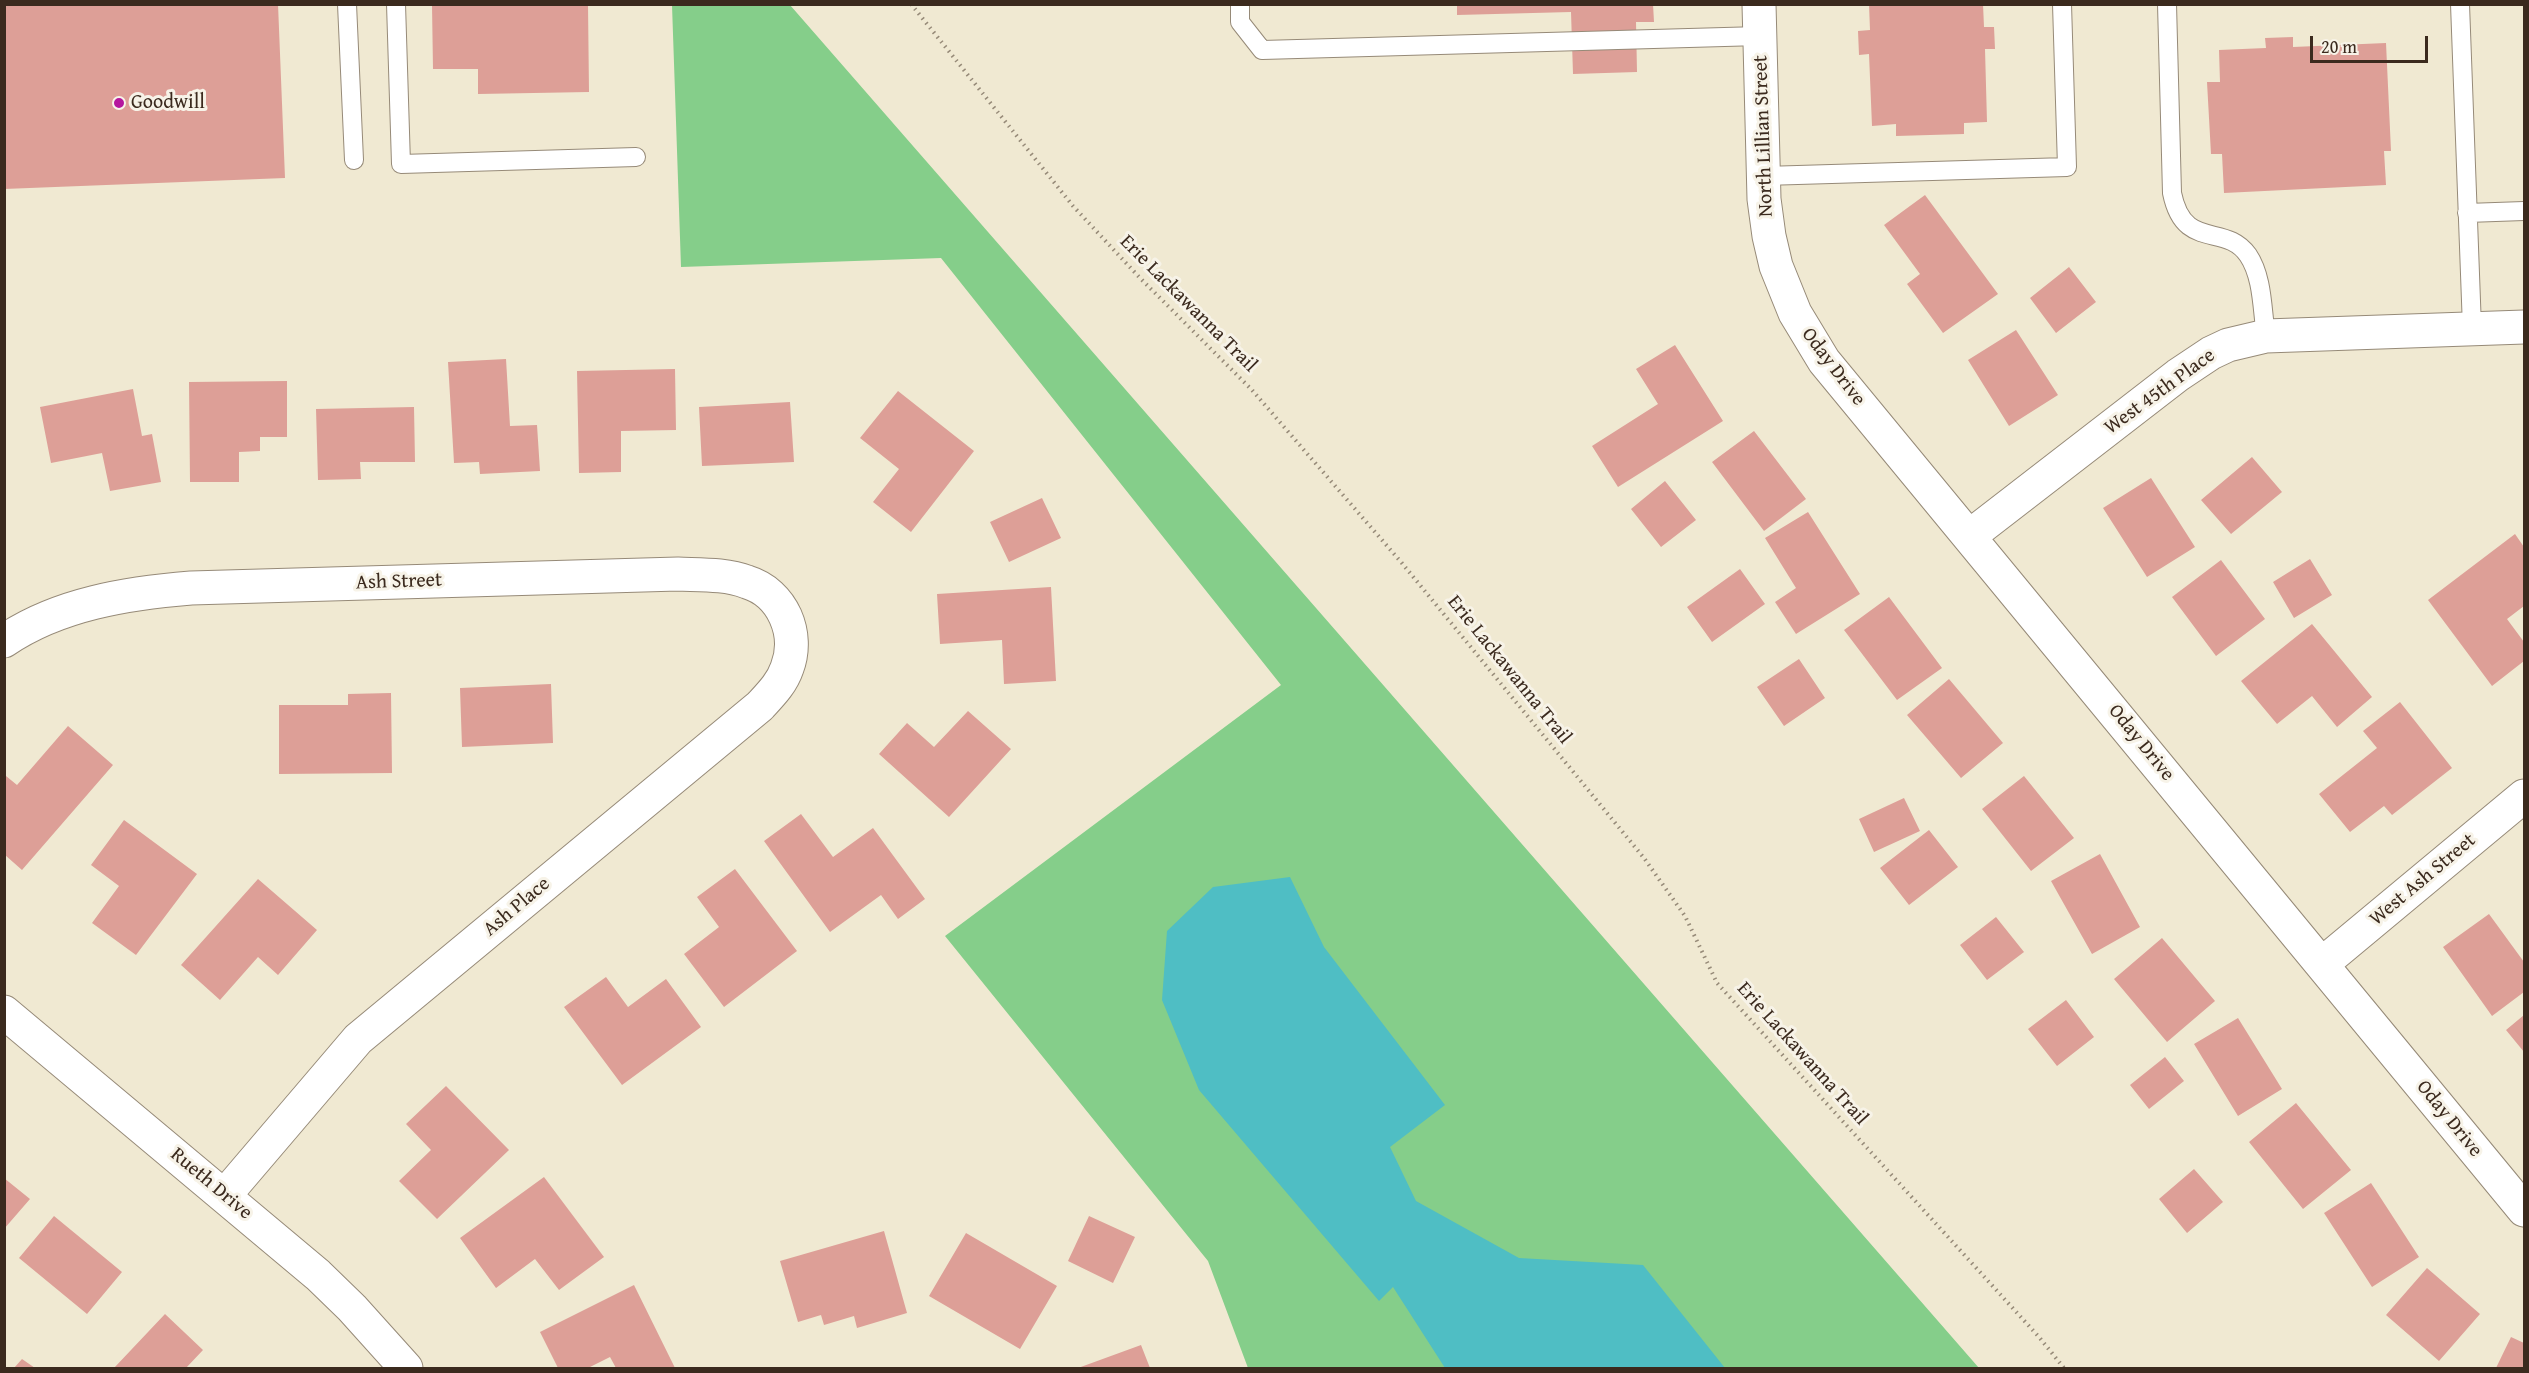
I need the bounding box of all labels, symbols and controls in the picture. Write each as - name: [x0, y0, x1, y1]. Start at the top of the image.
- scale bar: [2313, 24, 2432, 62]
- text: 20 m: [2321, 33, 2357, 60]
- street label: North Lillian Street: [1749, 55, 1779, 217]
- place label: Goodwill: [131, 91, 205, 115]
- marker: Goodwill: [112, 96, 126, 110]
- street label: Erie Lackawanna Trail: [1114, 230, 1262, 378]
- street label: Oday Drive: [1796, 323, 1870, 411]
- street label: West 45th Place: [2100, 344, 2220, 440]
- street label: Ash Street: [355, 569, 443, 595]
- street label: Erie Lackawanna Trail: [1442, 591, 1576, 749]
- street label: Oday Drive: [2103, 700, 2179, 786]
- street label: West Ash Street: [2365, 829, 2481, 931]
- street label: Ash Place: [479, 872, 555, 942]
- street label: Erie Lackawanna Trail: [1731, 977, 1873, 1131]
- street label: Oday Drive: [2411, 1076, 2487, 1162]
- street label: Rueth Drive: [165, 1143, 257, 1225]

